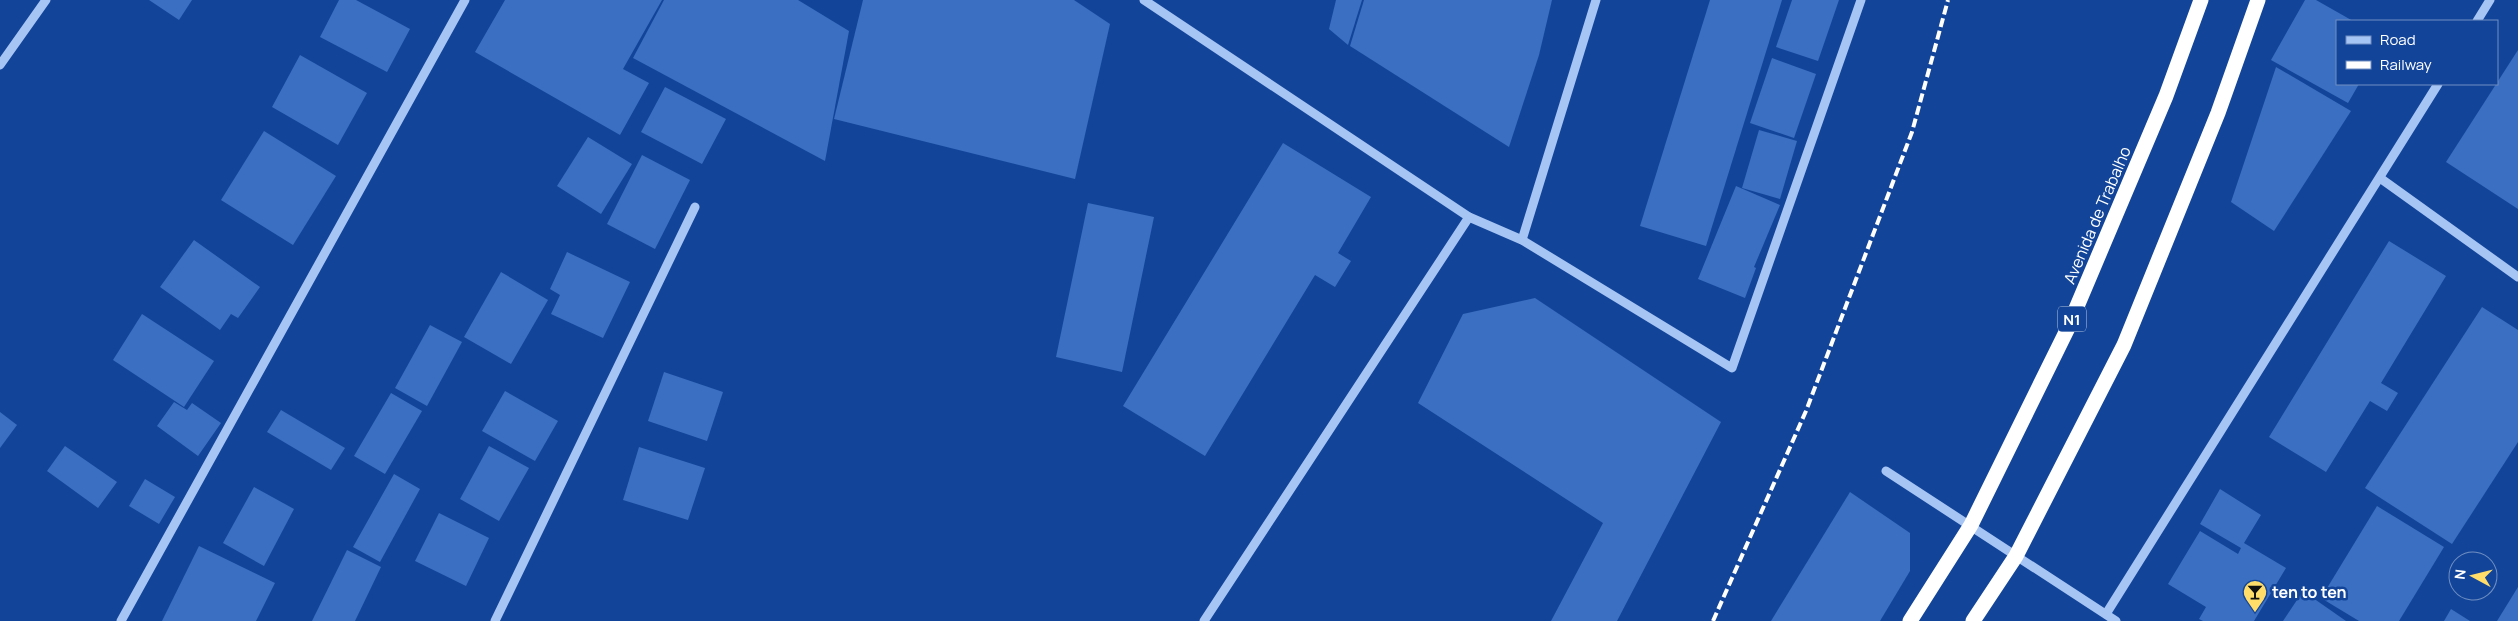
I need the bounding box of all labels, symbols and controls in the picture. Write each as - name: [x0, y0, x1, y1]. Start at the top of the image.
- legend: [2336, 20, 2498, 85]
- text: Road: [2380, 29, 2416, 50]
- text: Railway: [2380, 54, 2432, 75]
- street label: Avenida de Trabalho: [2058, 143, 2136, 287]
- road number: N1: [2058, 306, 2086, 332]
- north arrow: [2448, 551, 2498, 601]
- text: N: [2450, 568, 2470, 581]
- bar icon: ten to ten: [2242, 579, 2268, 613]
- place label: ten to ten: [2272, 581, 2347, 603]

